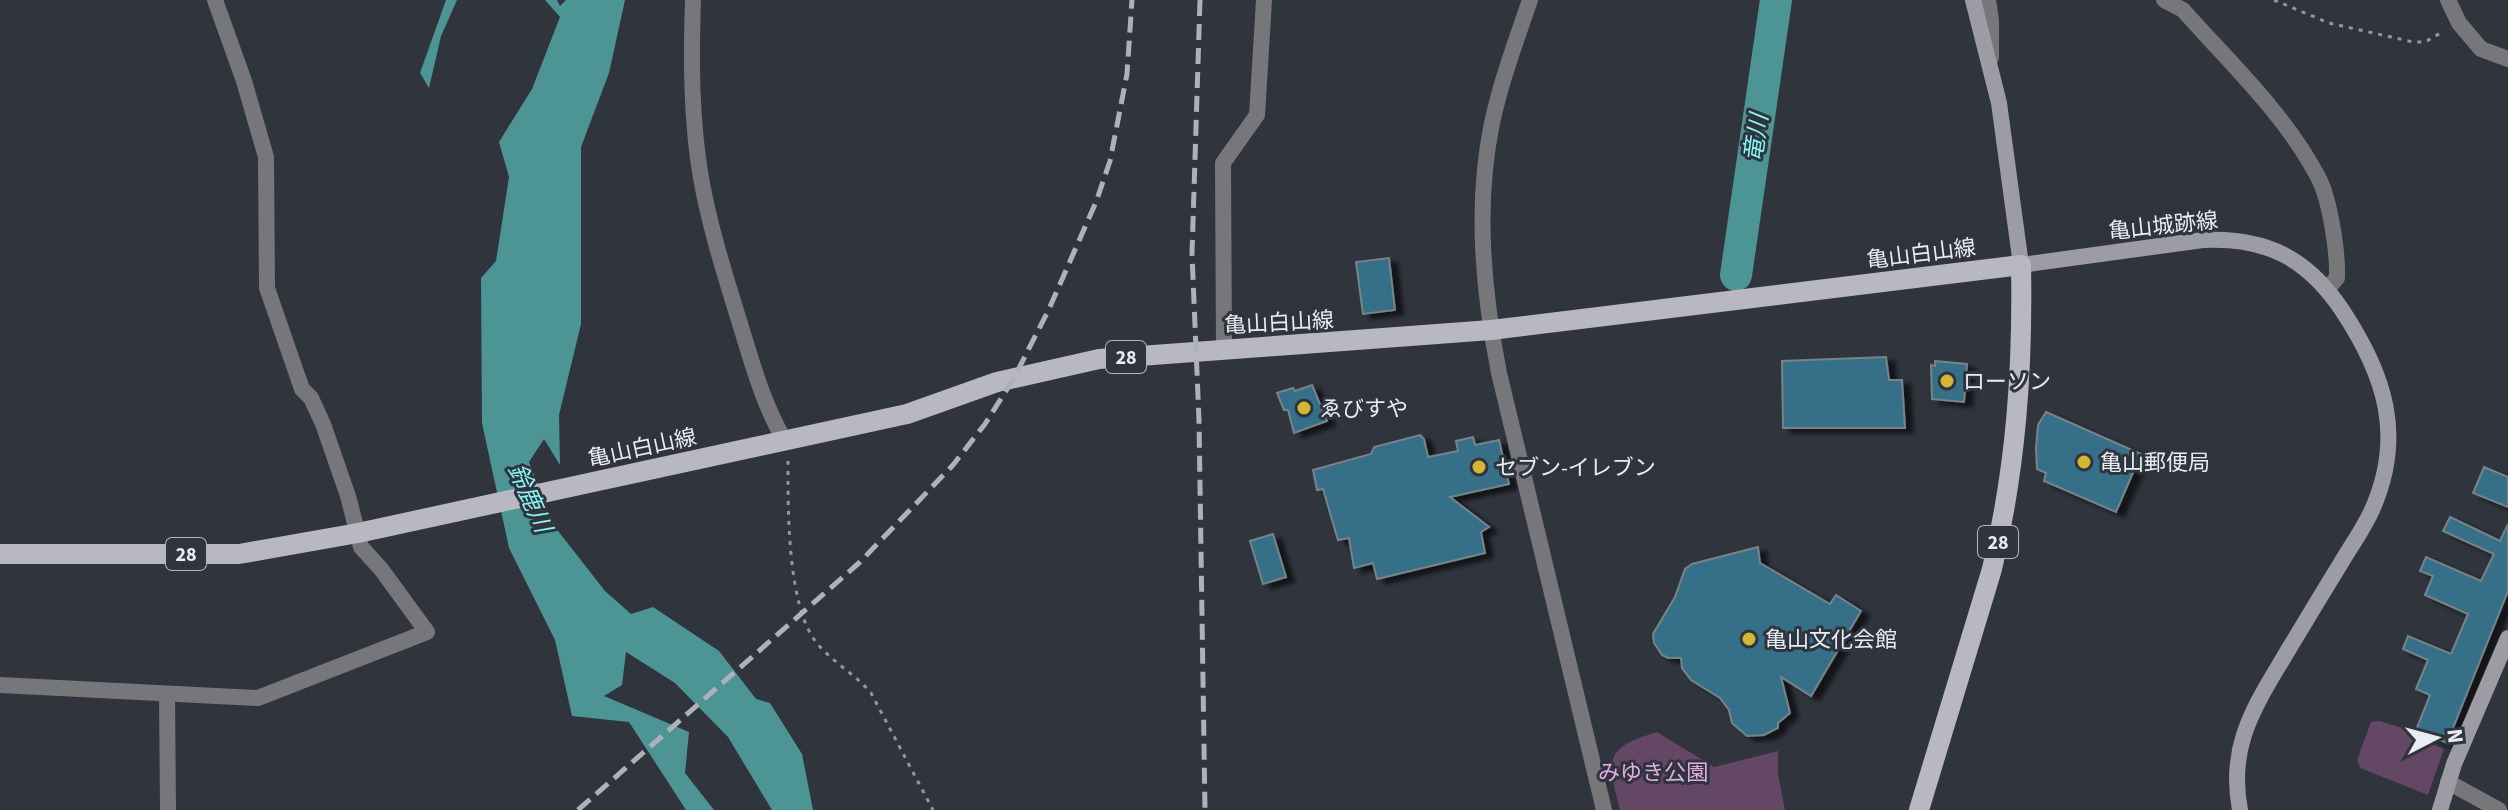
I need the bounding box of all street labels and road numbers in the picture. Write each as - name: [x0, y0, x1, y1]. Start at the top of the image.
- street label: 亀山城跡線: [2107, 204, 2219, 248]
- street label: 亀山白山線: [1865, 231, 1978, 277]
- street label: 亀山白山線: [1223, 304, 1335, 342]
- road number: 28: [1106, 341, 1146, 373]
- street label: 亀山白山線: [585, 421, 699, 475]
- road number: 28: [1978, 526, 2018, 558]
- road number: 28: [166, 538, 206, 570]

